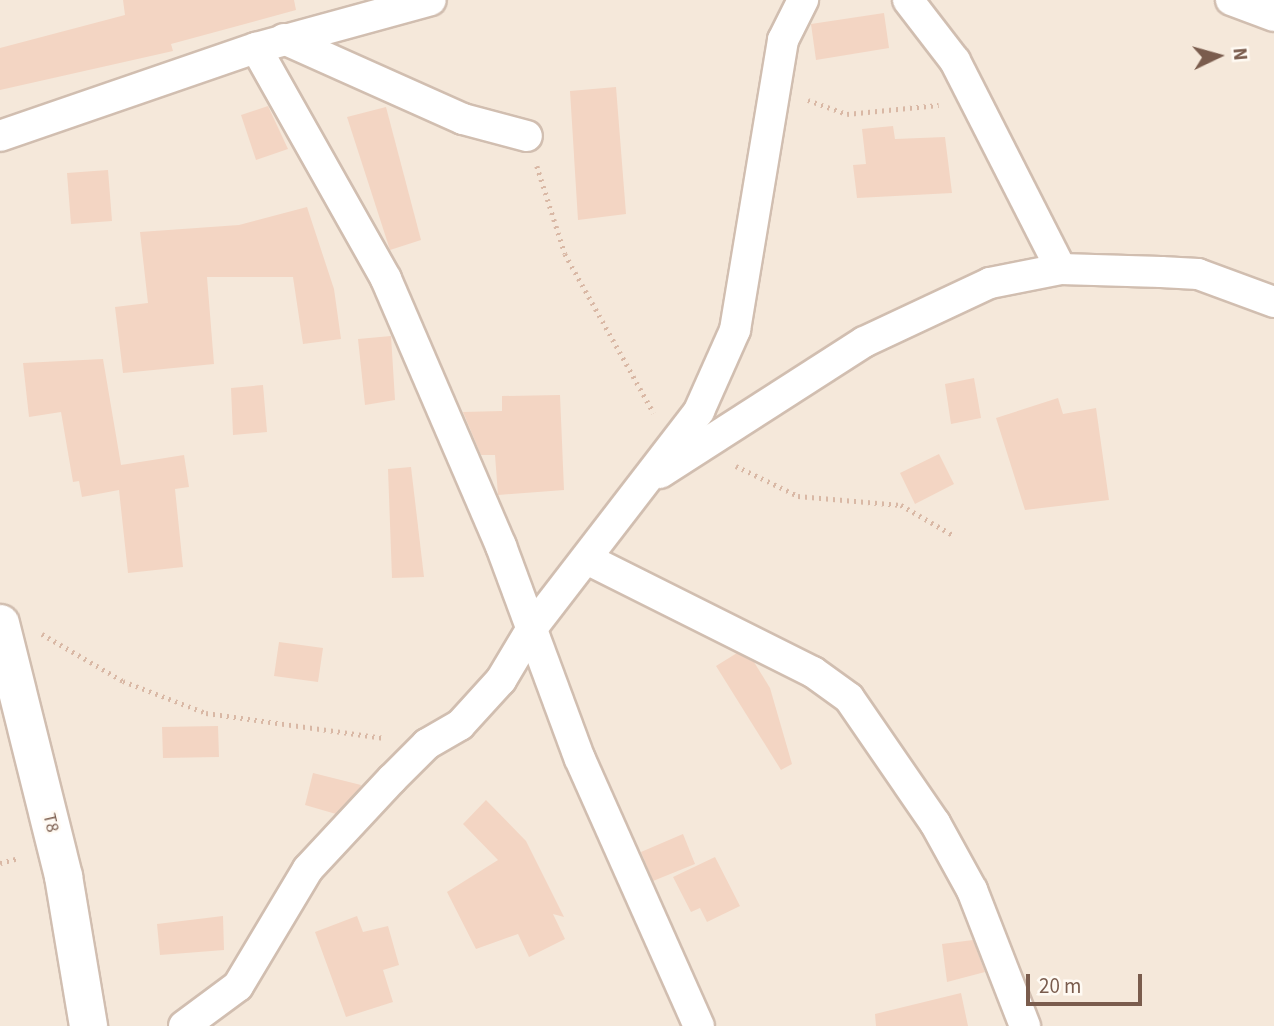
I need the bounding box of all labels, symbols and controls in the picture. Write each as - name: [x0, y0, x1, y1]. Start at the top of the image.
- north arrow: [1183, 21, 1253, 91]
- text: N: [1225, 47, 1253, 62]
- street label: T8: [37, 812, 63, 834]
- scale bar: [1029, 960, 1144, 1004]
- text: 20 m: [1039, 971, 1081, 1001]

